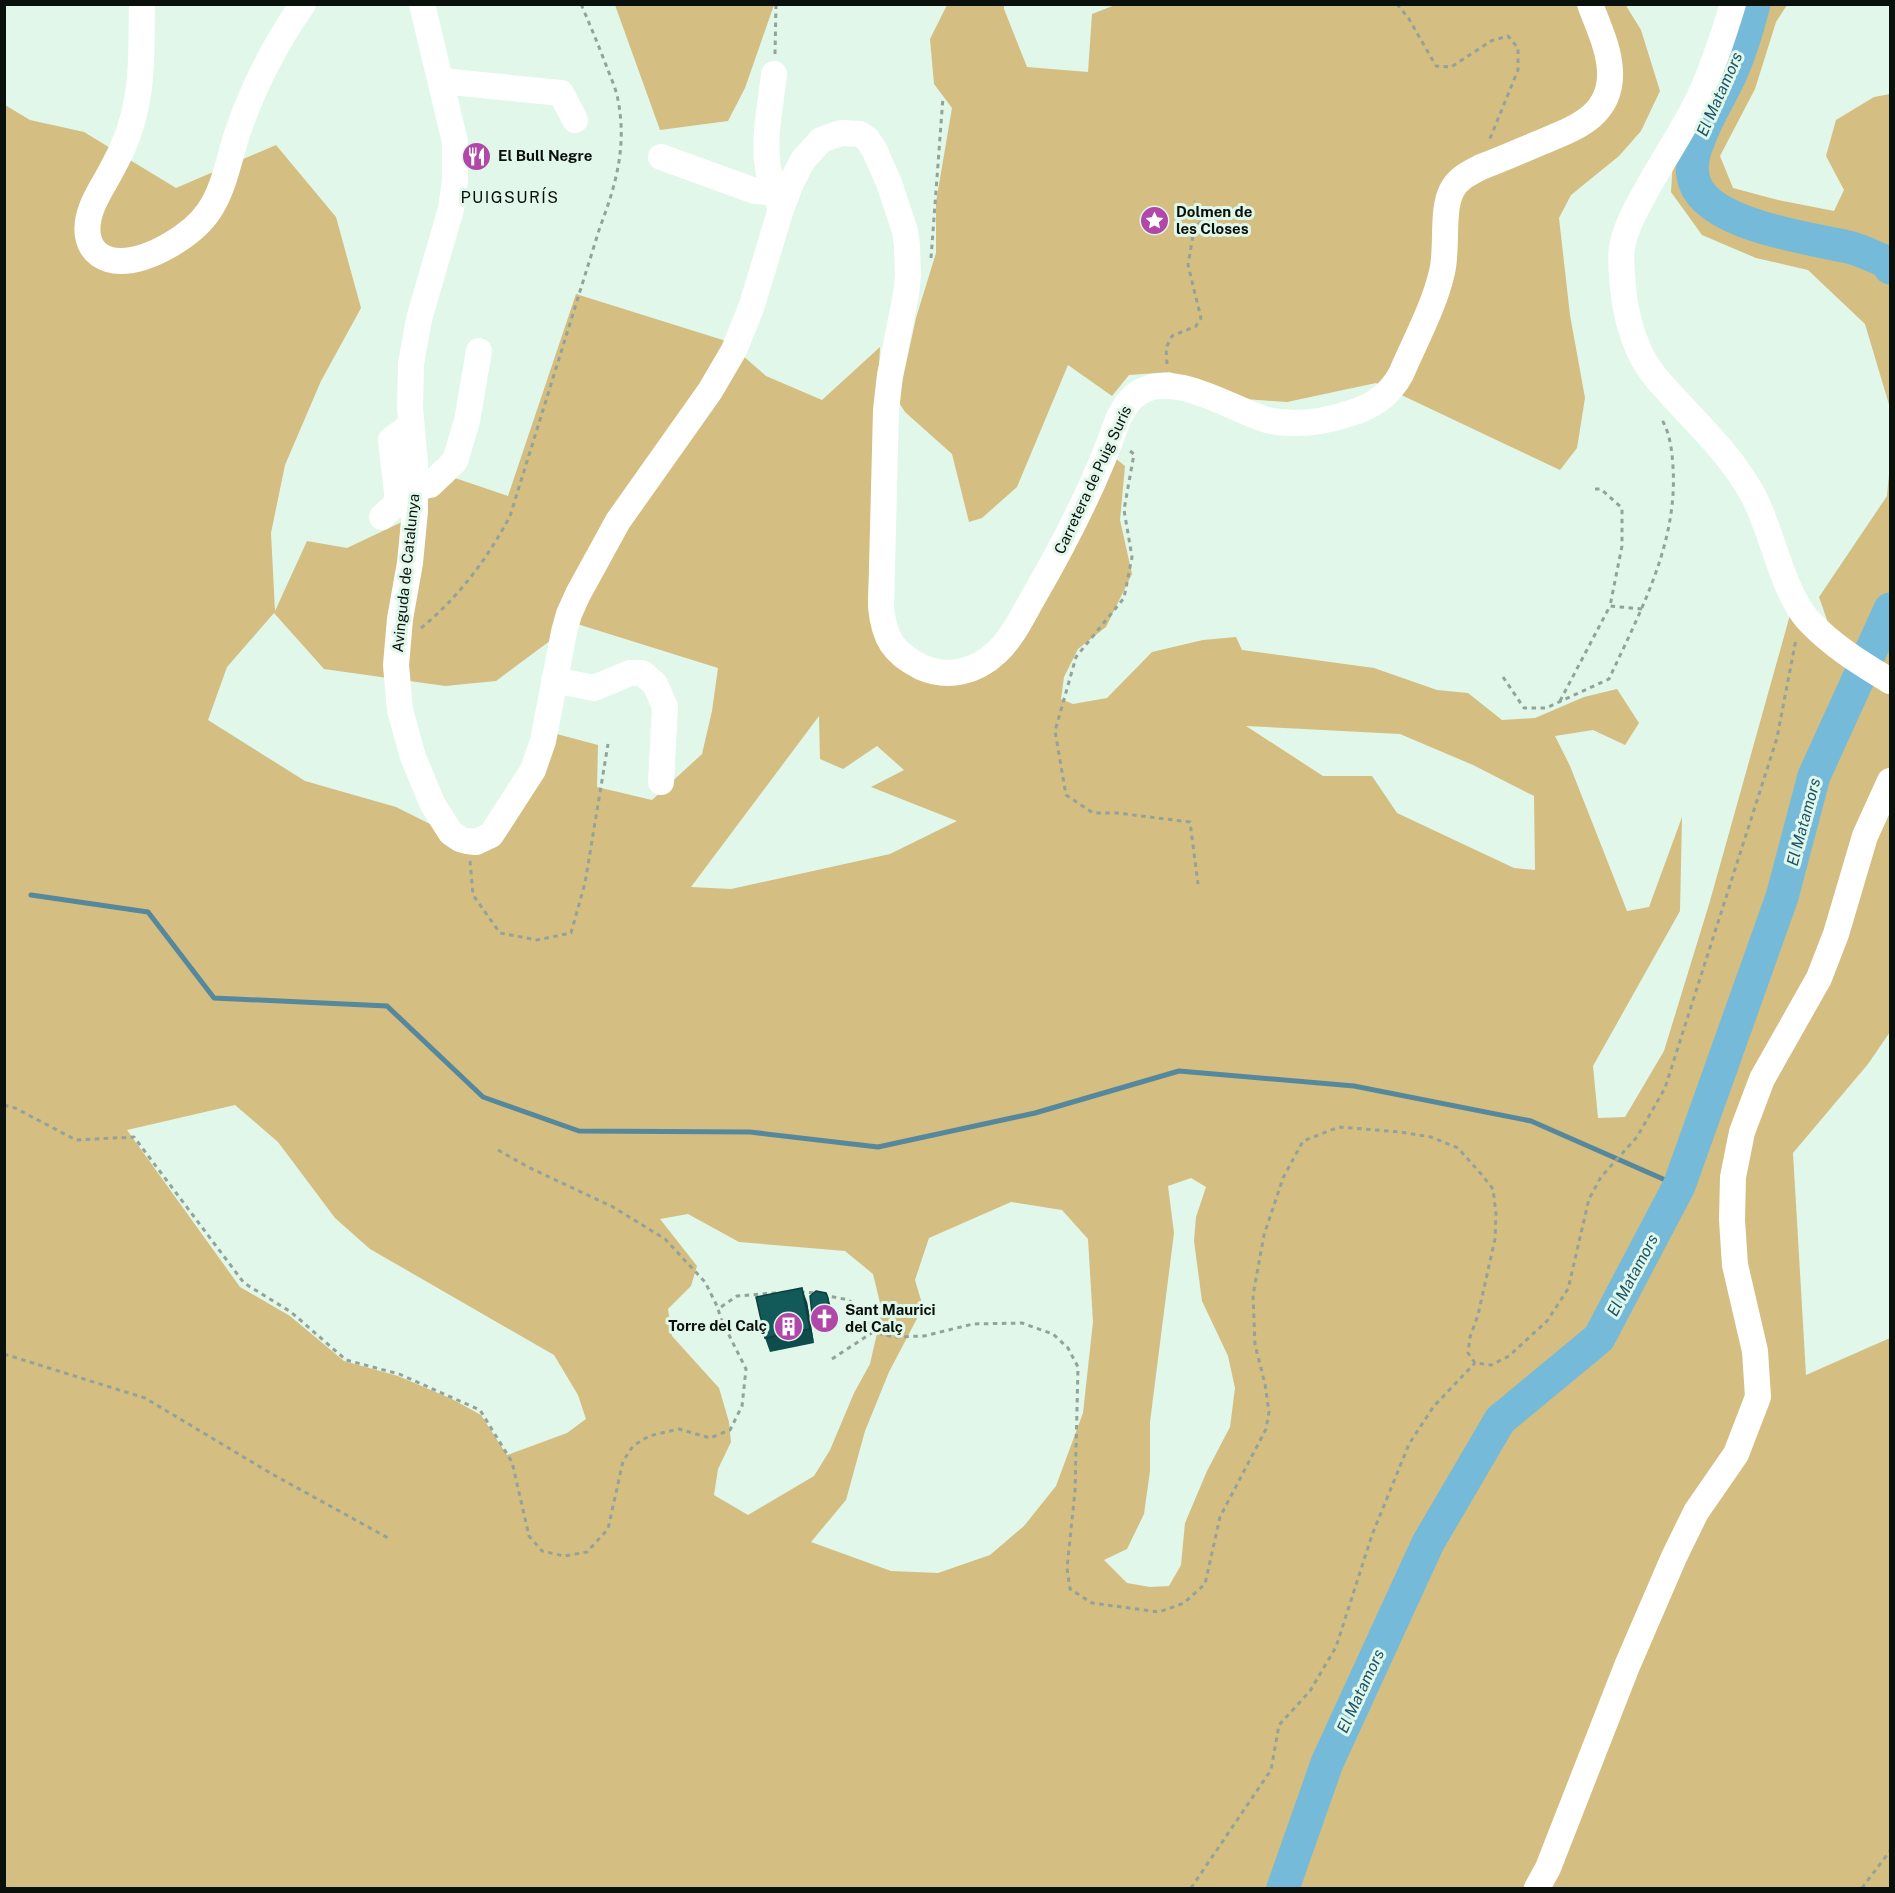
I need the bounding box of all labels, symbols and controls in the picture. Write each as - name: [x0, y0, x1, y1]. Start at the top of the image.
- water label: El Matamors: [1692, 49, 1747, 139]
- restaurant icon: El Bull Negre: [461, 140, 493, 172]
- place label: El Bull Negre: [498, 147, 592, 164]
- district label: PUIGSURÍS: [460, 187, 560, 207]
- place label: Dolmen de les Closes: [1176, 203, 1252, 237]
- place icon: Dolmen de les Closes: [1139, 205, 1171, 237]
- street label: Carretera de Puig Surís: [1051, 403, 1134, 557]
- street label: Avinguda de Catalunya: [389, 493, 422, 653]
- water label: El Matamors: [1783, 776, 1824, 868]
- water label: El Matamors: [1603, 1231, 1662, 1319]
- place label: Sant Maurici del Calç: [845, 1301, 936, 1335]
- church icon: Sant Maurici del Calç: [808, 1303, 840, 1335]
- building icon: Torre del Calç: [772, 1310, 804, 1342]
- place label: Torre del Calç: [668, 1317, 767, 1334]
- water label: El Matamors: [1333, 1646, 1388, 1736]

